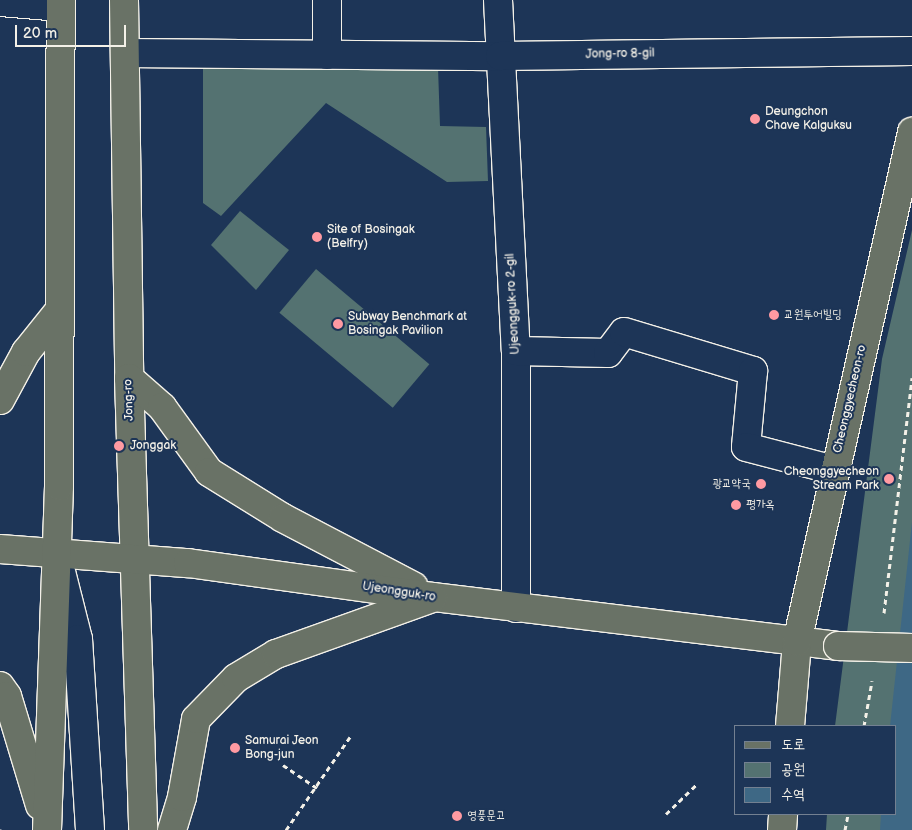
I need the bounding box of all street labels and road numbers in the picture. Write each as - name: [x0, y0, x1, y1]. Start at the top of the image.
- street label: Jong-ro 8-gil: [585, 46, 655, 62]
- street label: Ujeongguk-ro 2-gil: [503, 253, 523, 355]
- street label: Cheonggyecheon-ro: [831, 344, 869, 454]
- street label: Jong-ro: [121, 379, 137, 421]
- street label: Ujeongguk-ro: [361, 579, 437, 605]

